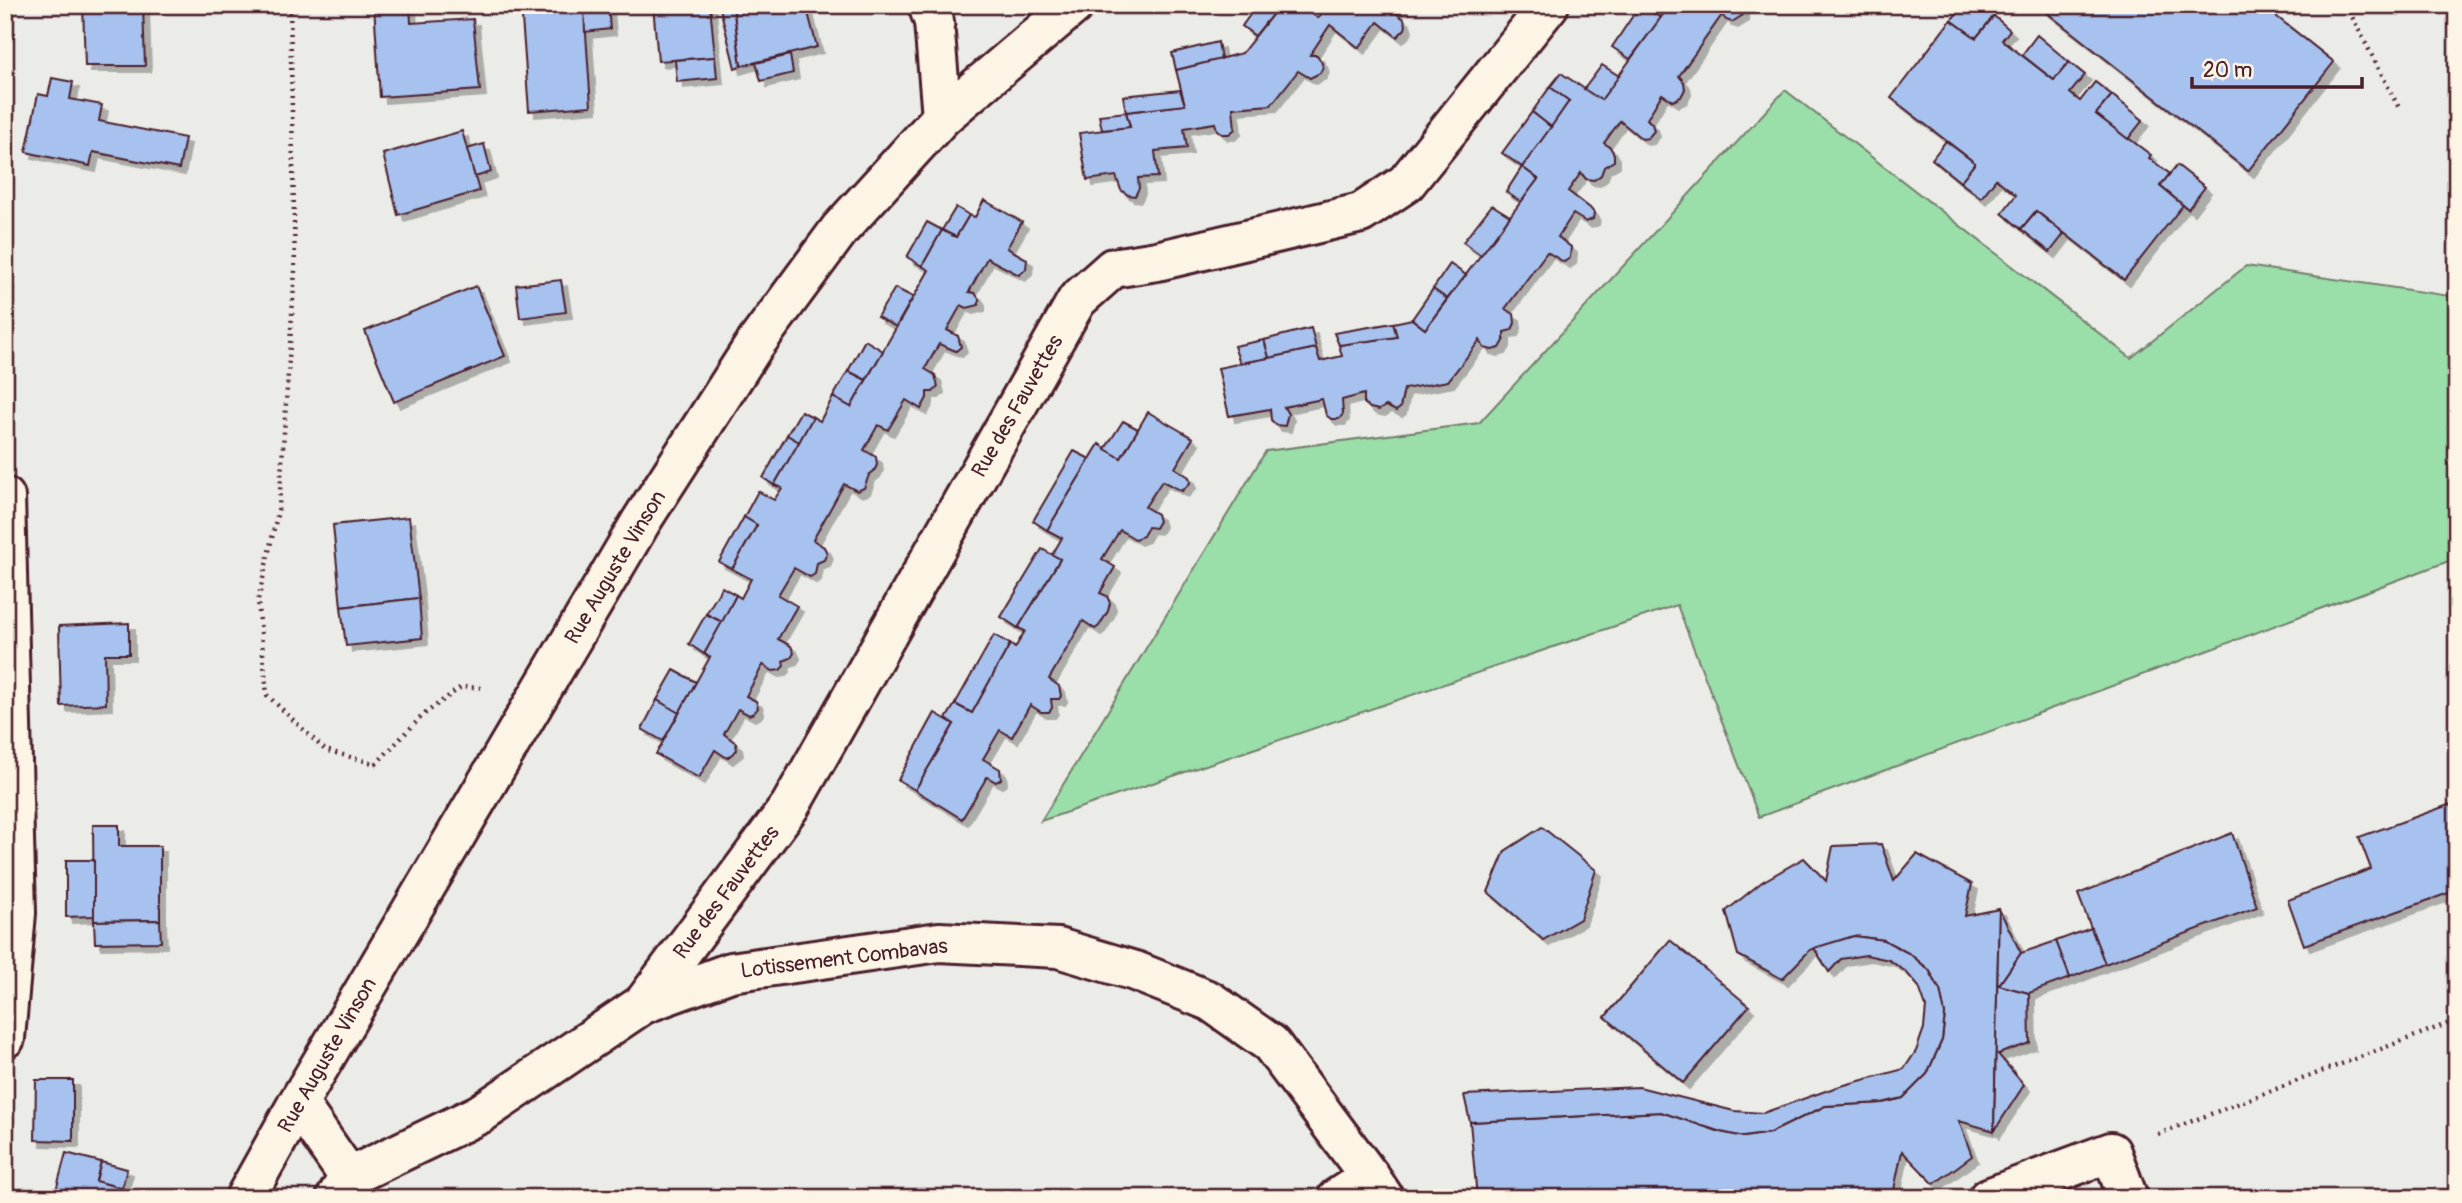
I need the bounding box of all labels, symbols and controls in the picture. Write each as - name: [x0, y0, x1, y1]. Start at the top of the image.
- scale bar: [2192, 46, 2362, 90]
- text: 20 m: [2203, 57, 2252, 84]
- street label: Rue des Fauvettes: [966, 330, 1069, 482]
- street label: Rue Auguste Vinson: [559, 485, 672, 649]
- street label: Rue des Fauvettes: [667, 820, 786, 964]
- street label: Lotissement Combavas: [739, 932, 950, 985]
- street label: Rue Auguste Vinson: [272, 973, 383, 1138]

